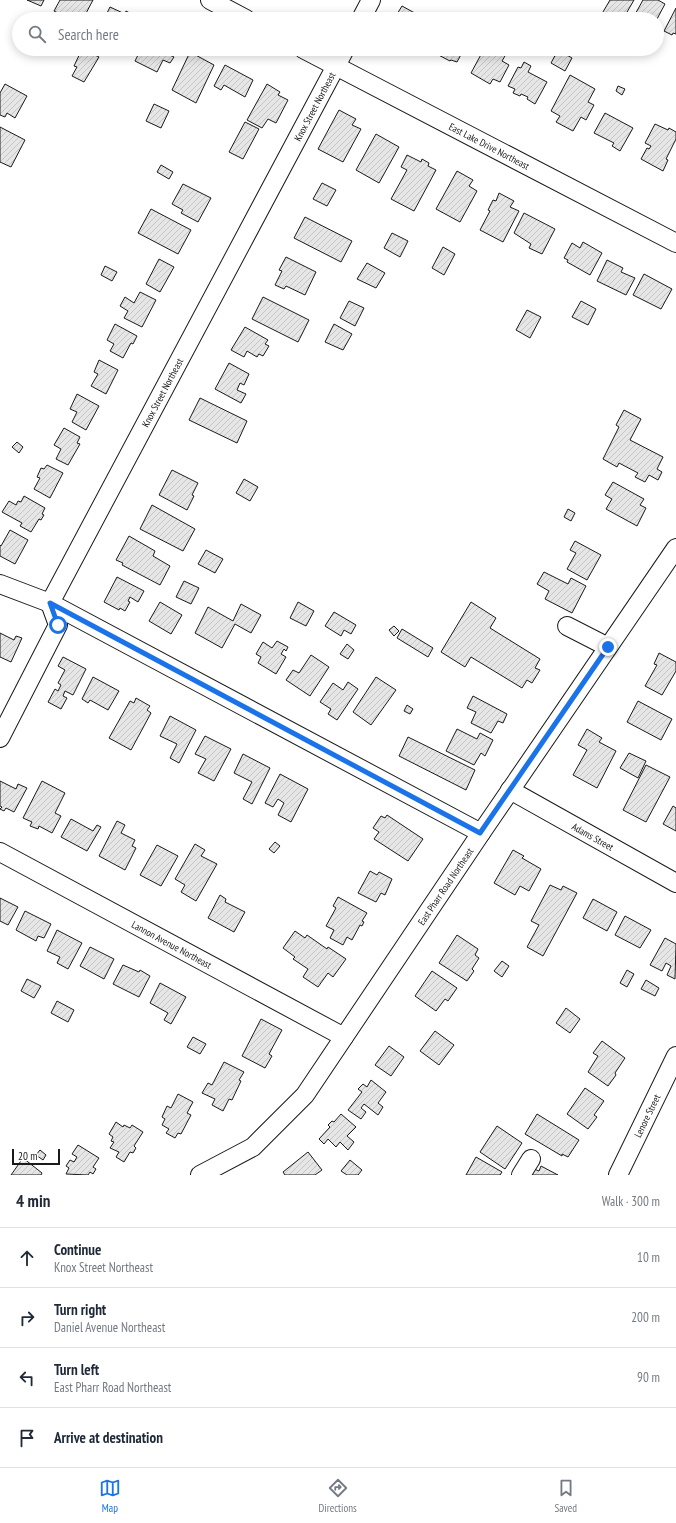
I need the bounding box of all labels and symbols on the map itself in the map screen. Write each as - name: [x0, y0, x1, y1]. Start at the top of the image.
- street label: Knox Street Northeast: [291, 69, 338, 143]
- street label: East Lake Drive Northeast: [447, 120, 532, 172]
- street label: Knox Street Northeast: [138, 355, 186, 429]
- route start: [49, 616, 67, 634]
- route end: [599, 638, 617, 656]
- street label: Adams Street: [570, 820, 616, 853]
- street label: East Pharr Road Northeast: [415, 845, 476, 927]
- street label: Lannon Avenue Northeast: [129, 918, 214, 971]
- street label: Lenore Street: [631, 1092, 663, 1139]
- scale bar: [12, 1147, 60, 1166]

